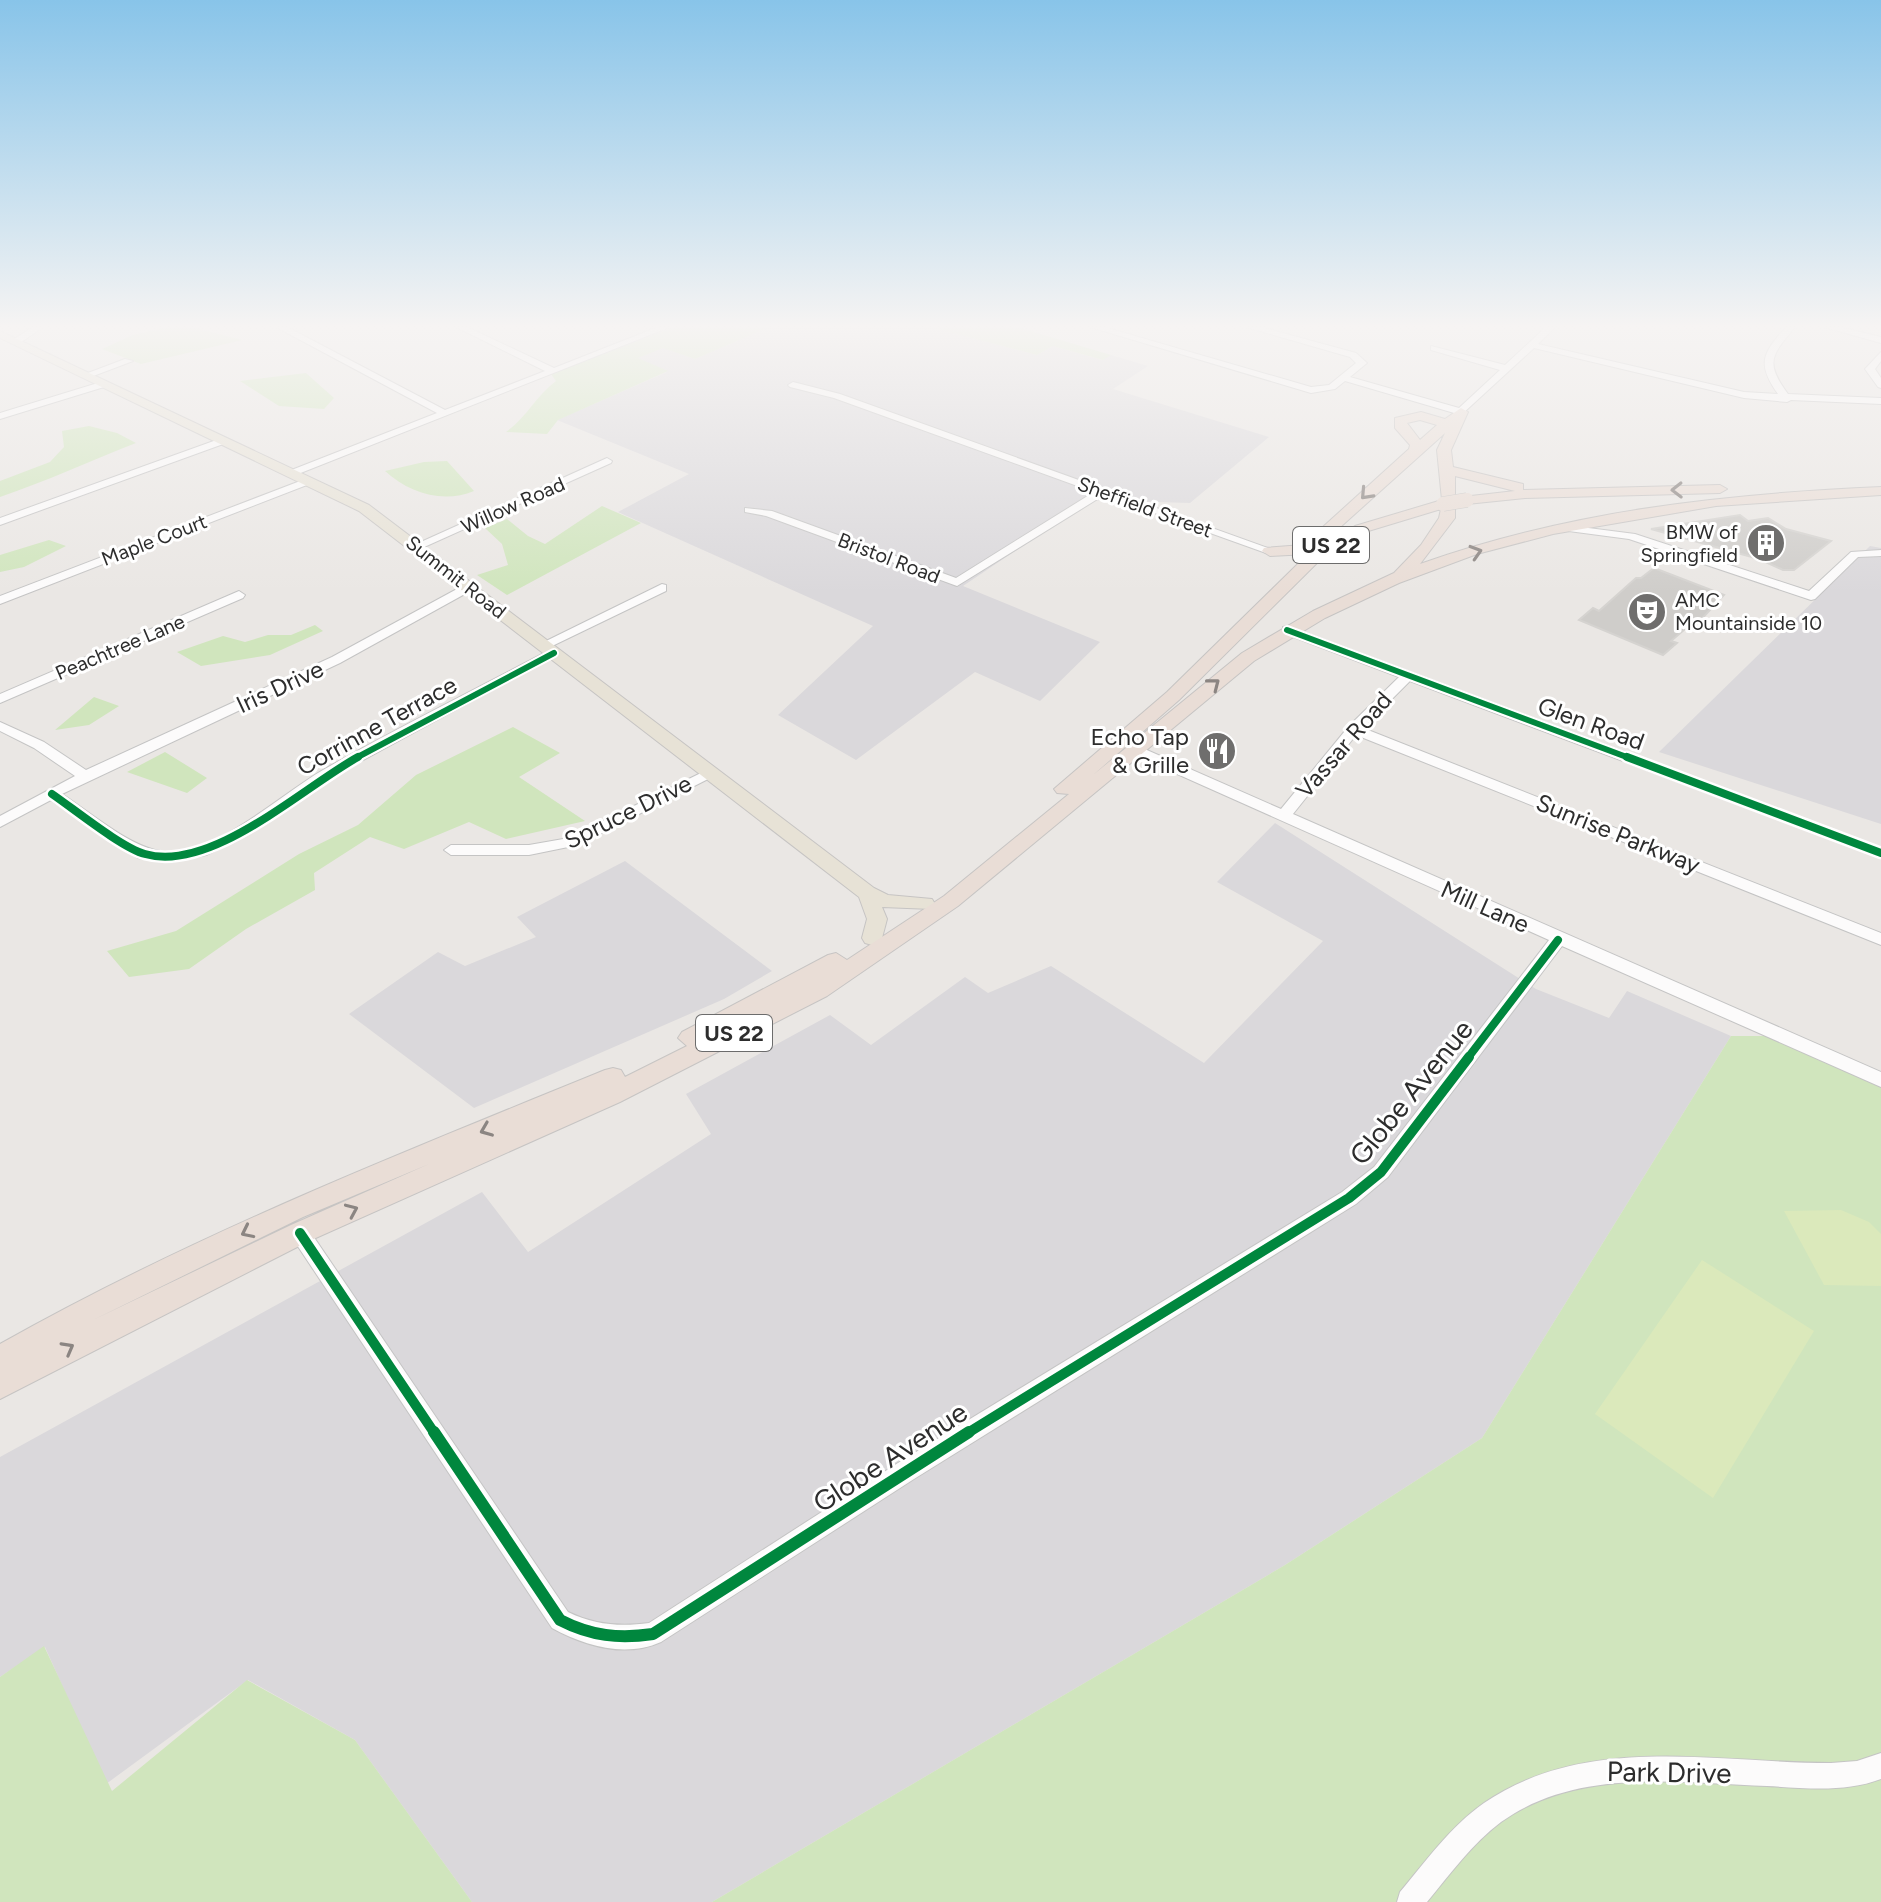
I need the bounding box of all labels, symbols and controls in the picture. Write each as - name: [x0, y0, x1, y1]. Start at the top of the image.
- street label: Sheffield Street: [1074, 471, 1216, 543]
- street label: Willow Road: [458, 472, 568, 538]
- one-way arrow: [1670, 481, 1683, 499]
- one-way arrow: [1360, 485, 1375, 499]
- street label: Maple Court: [98, 509, 210, 571]
- place label: BMW of Springfield: [1641, 520, 1739, 567]
- building icon: BMW of Springfield: [1745, 522, 1787, 564]
- road number: US 22: [1293, 527, 1369, 563]
- street label: Bristol Road: [835, 528, 943, 588]
- street label: Summit Road: [401, 530, 511, 624]
- one-way arrow: [1469, 545, 1482, 561]
- place label: AMC Mountainside 10: [1675, 588, 1822, 635]
- theatre icon: AMC Mountainside 10: [1626, 591, 1668, 633]
- street label: Peachtree Lane: [52, 609, 188, 685]
- street label: Iris Drive: [232, 654, 328, 719]
- street label: Corrinne Terrace: [292, 670, 462, 781]
- one-way arrow: [1205, 679, 1219, 694]
- street label: Vassar Road: [1289, 685, 1398, 804]
- street label: Glen Road: [1534, 691, 1648, 756]
- place label: Echo Tap & Grille: [1090, 722, 1189, 779]
- restaurant icon: Echo Tap & Grille: [1196, 730, 1238, 772]
- street label: Spruce Drive: [559, 768, 696, 855]
- street label: Sunrise Parkway: [1532, 787, 1705, 880]
- street label: Mill Lane: [1437, 874, 1534, 939]
- street label: Globe Avenue: [1342, 1013, 1480, 1171]
- road number: US 22: [696, 1015, 772, 1051]
- one-way arrow: [480, 1120, 494, 1137]
- one-way arrow: [344, 1203, 359, 1219]
- one-way arrow: [241, 1222, 256, 1238]
- one-way arrow: [60, 1342, 74, 1358]
- street label: Globe Avenue: [807, 1395, 973, 1519]
- street label: Park Drive: [1606, 1754, 1732, 1790]

